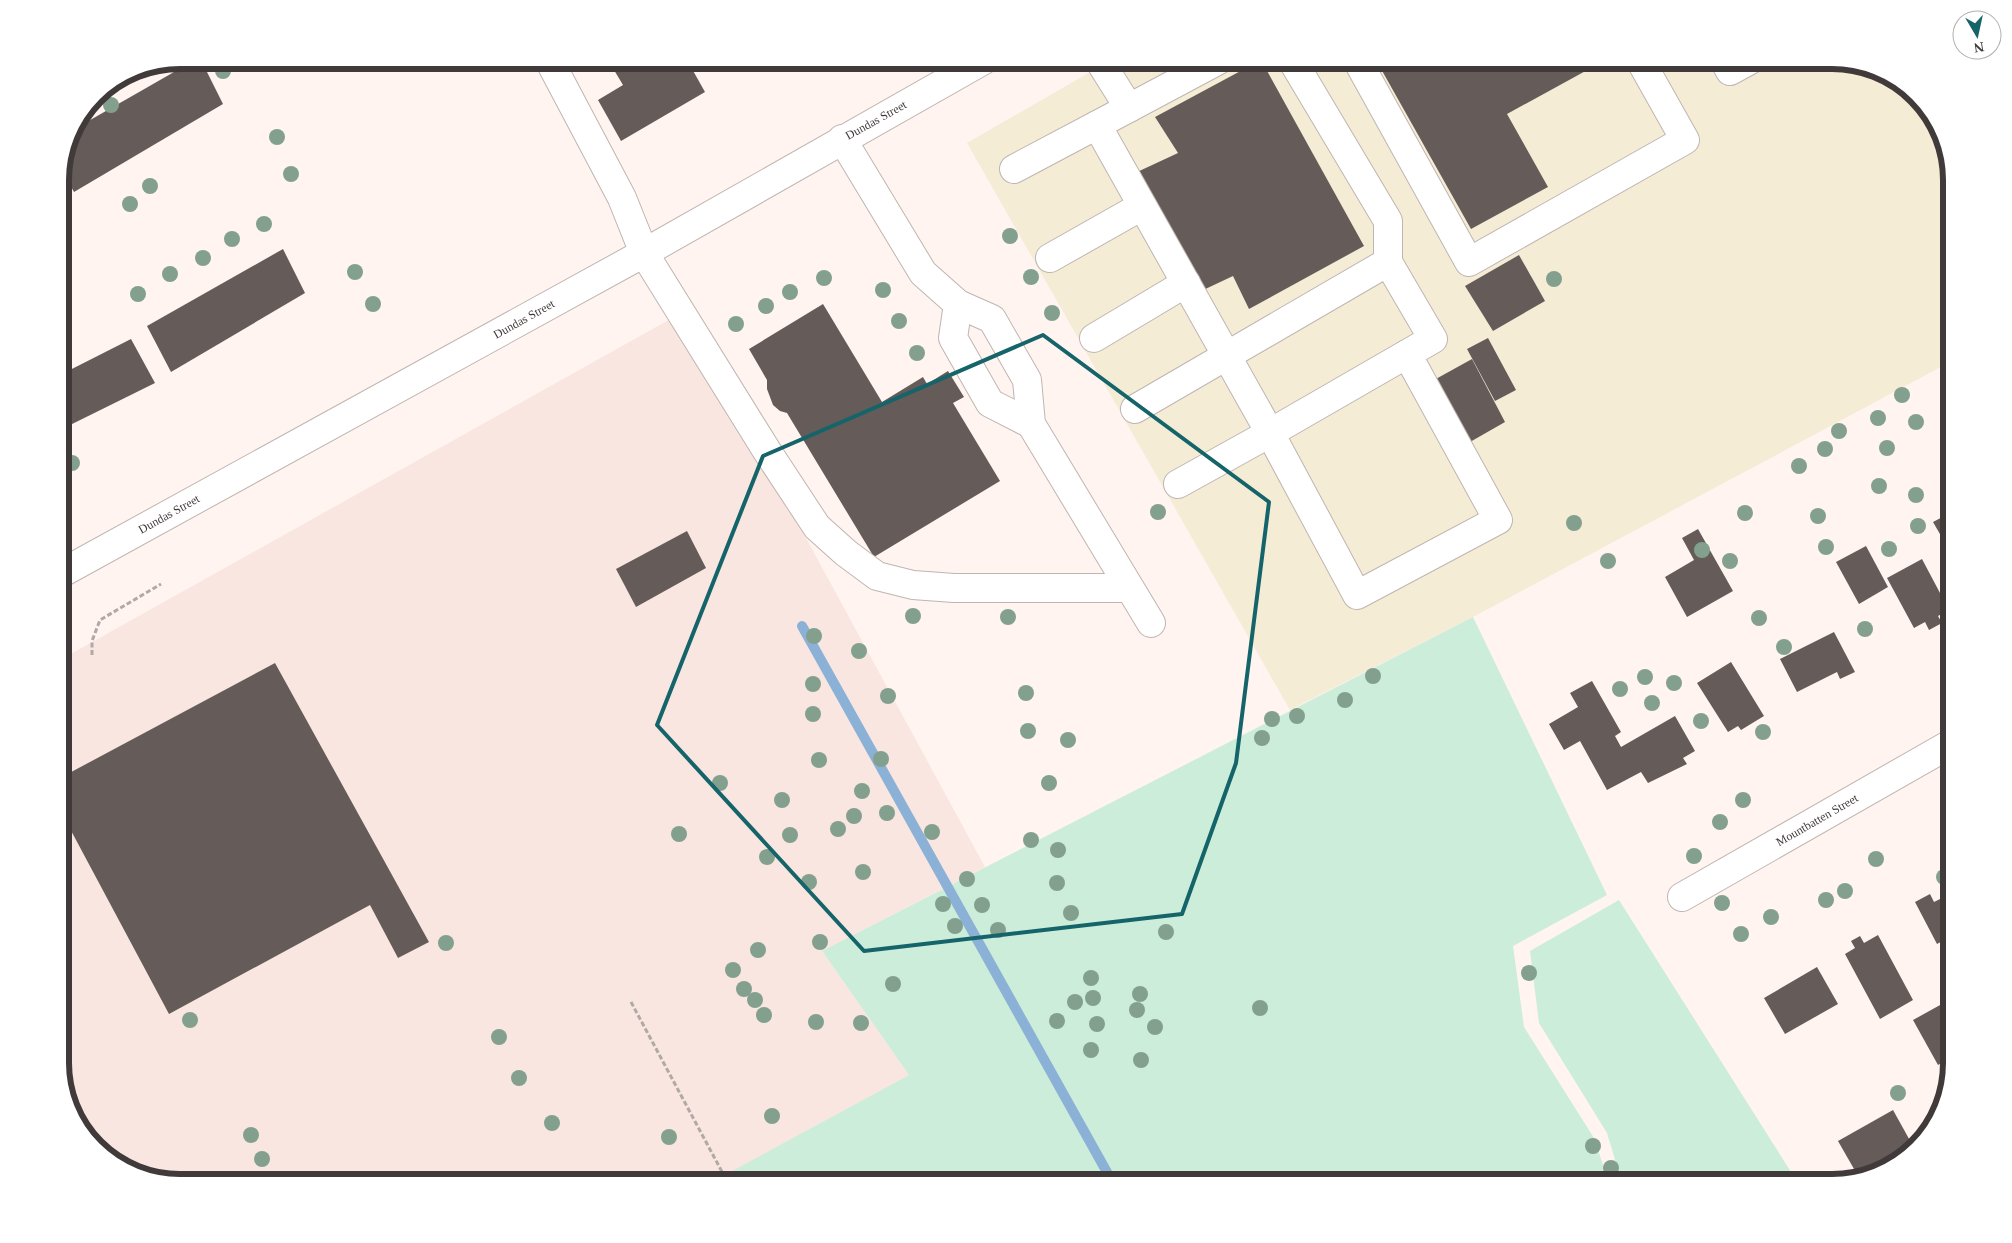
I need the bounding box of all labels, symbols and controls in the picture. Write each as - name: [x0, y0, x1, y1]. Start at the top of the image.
- north arrow: [1952, 10, 2002, 60]
- text: N: [1973, 39, 1985, 56]
- street label: Dundas Street: [843, 97, 910, 143]
- street label: Dundas Street: [491, 296, 558, 342]
- street label: Dundas Street: [136, 491, 203, 537]
- street label: Mountbatten Street: [1774, 791, 1861, 849]

